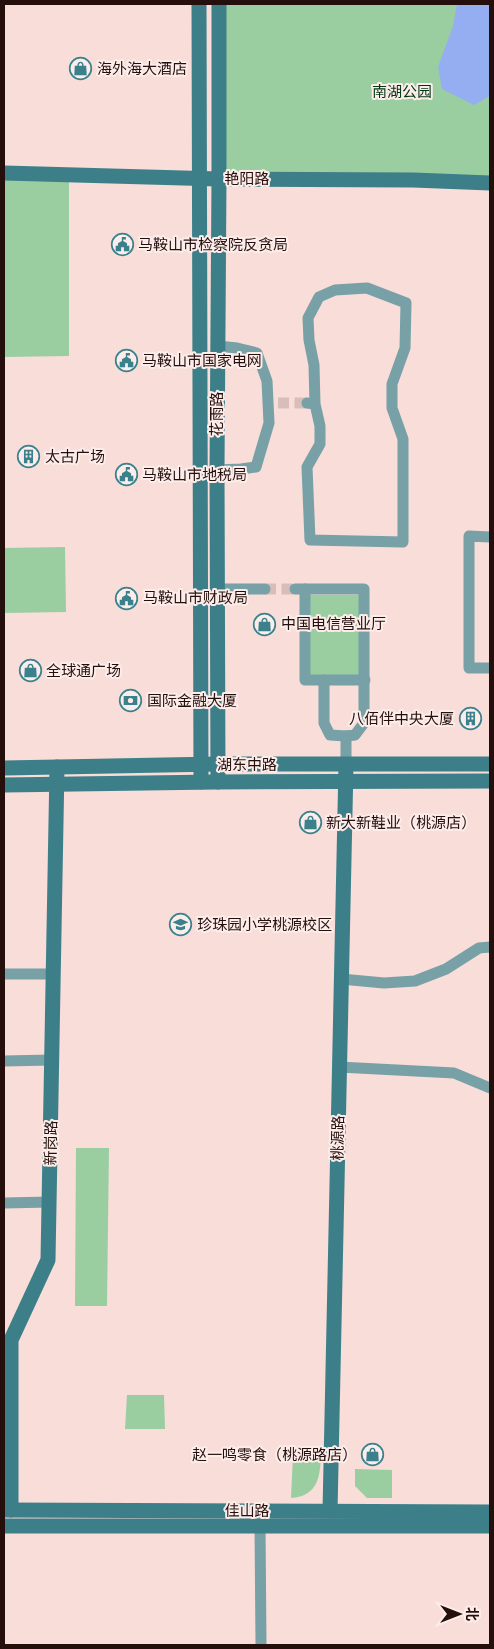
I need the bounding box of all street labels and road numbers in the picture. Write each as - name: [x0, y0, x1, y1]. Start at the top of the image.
- street label: 艳阳路: [224, 170, 270, 188]
- street label: 花雨路: [208, 391, 226, 437]
- street label: 湖东中路: [217, 756, 277, 774]
- street label: 桃源路: [329, 1115, 347, 1161]
- street label: 新岗路: [42, 1120, 60, 1166]
- street label: 佳山路: [224, 1502, 270, 1520]

